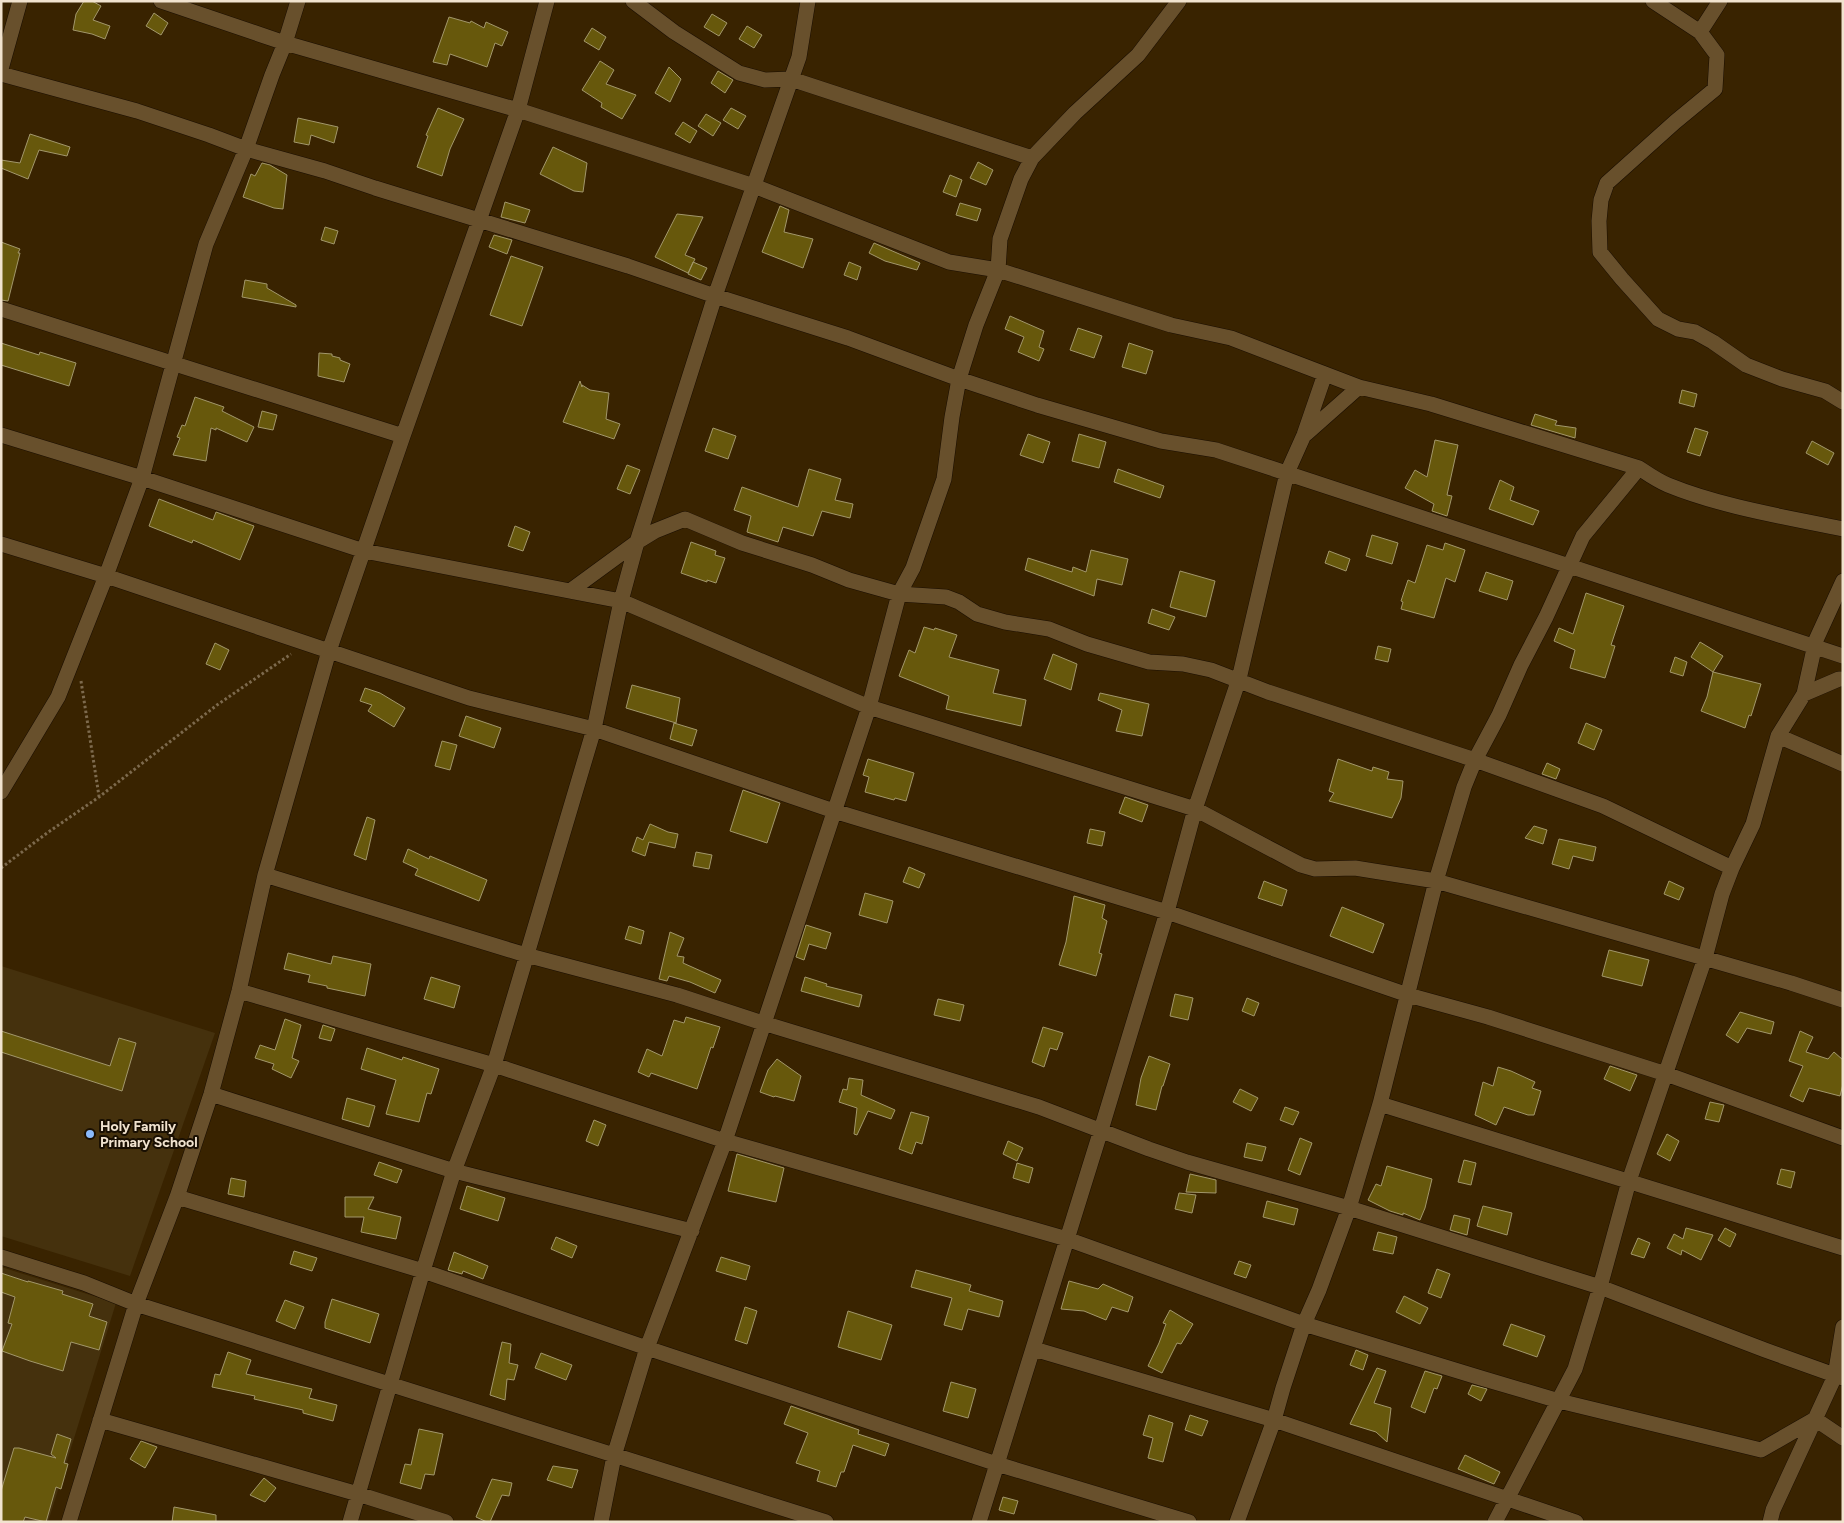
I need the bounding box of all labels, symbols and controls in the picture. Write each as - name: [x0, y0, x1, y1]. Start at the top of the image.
- place label: Holy Family Primary School: [100, 1118, 198, 1151]
- marker: Holy Family Primary School: [84, 1128, 96, 1140]

